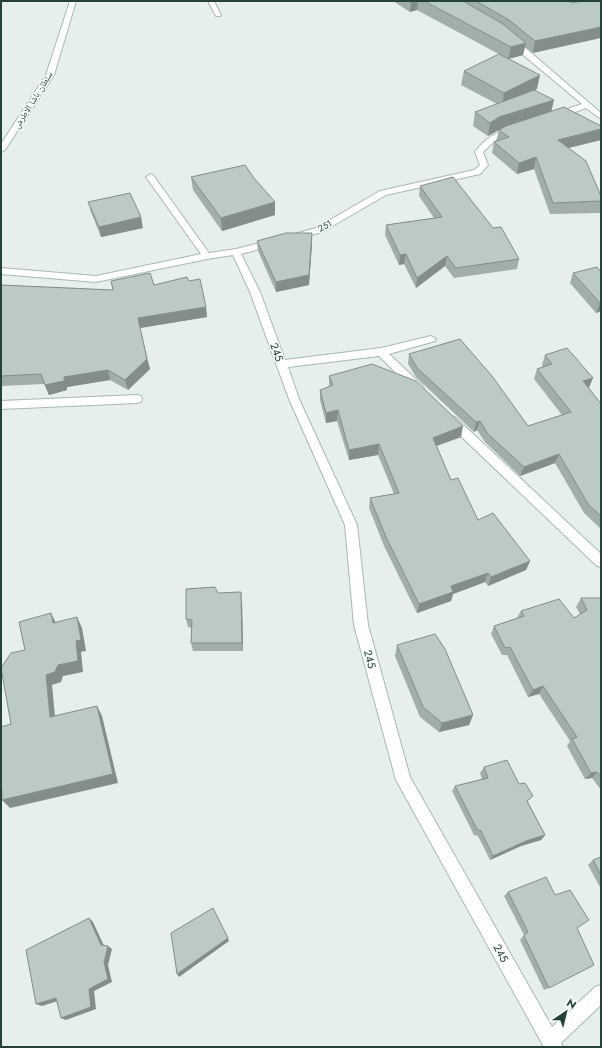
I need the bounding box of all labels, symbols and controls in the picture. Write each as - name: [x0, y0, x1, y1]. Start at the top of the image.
- street label: سلطان باشا الاطرش: [10, 69, 55, 131]
- street label: 251: [315, 216, 334, 235]
- street label: 245: [266, 340, 288, 364]
- street label: 245: [360, 648, 380, 670]
- street label: 245: [489, 941, 513, 965]
- north arrow: [546, 992, 586, 1032]
- text: N: [564, 995, 580, 1013]

